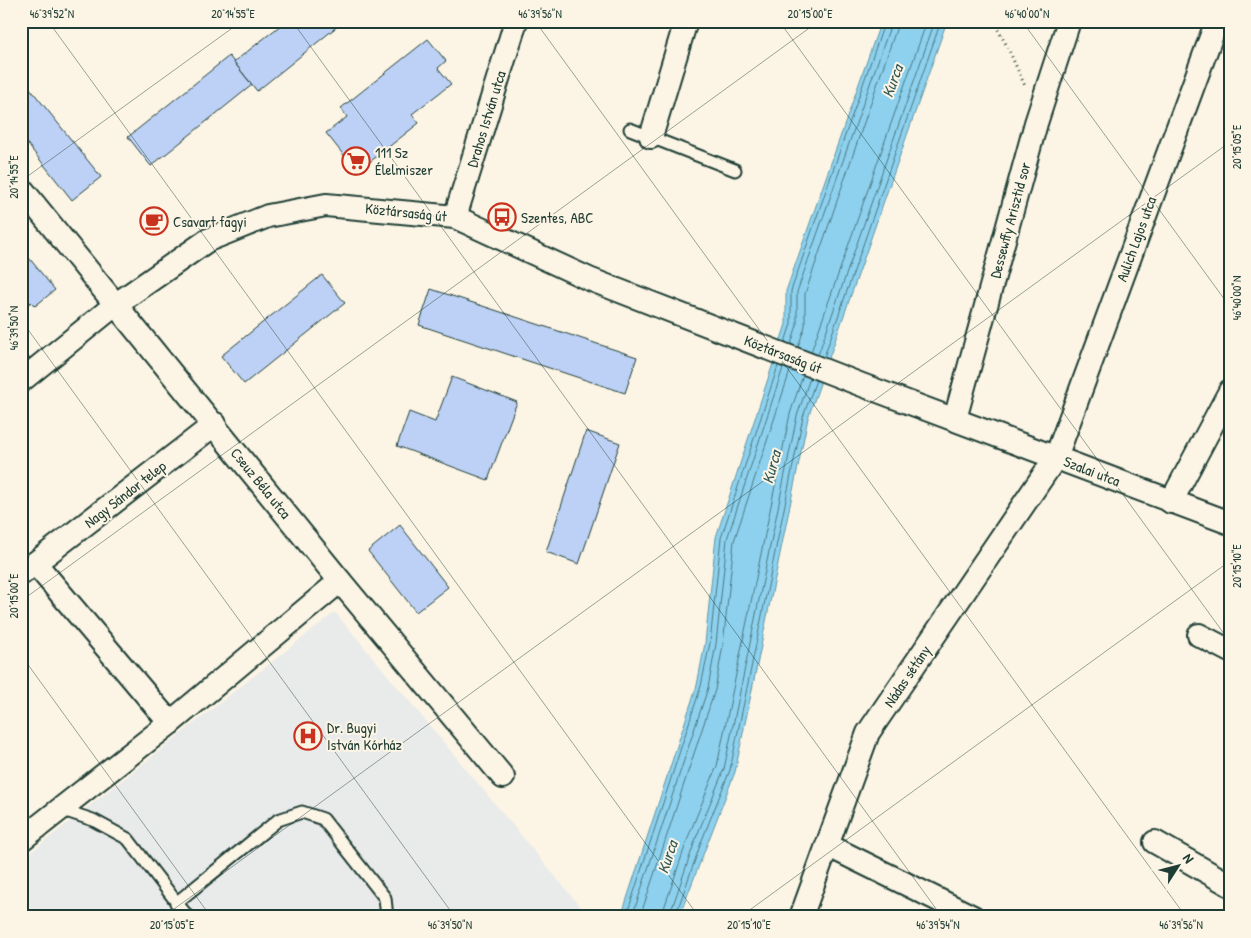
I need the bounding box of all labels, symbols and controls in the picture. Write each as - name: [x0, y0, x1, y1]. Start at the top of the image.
- text: 46°39'52"N: [30, 5, 74, 22]
- text: 20°14'55"E: [211, 5, 256, 22]
- text: 46°39'56"N: [518, 5, 562, 22]
- text: 20°15'00"E: [788, 5, 833, 22]
- text: 46°40'00"N: [1005, 5, 1049, 22]
- water label: Kurca: [876, 60, 909, 100]
- street label: Drahos István utca: [461, 68, 511, 170]
- text: 20°15'05"E: [1228, 124, 1245, 169]
- place label: 111 Sz Élelmiszer: [375, 142, 433, 180]
- supermarket icon: 111 Sz Élelmiszer: [341, 146, 371, 176]
- text: 20°14'55"E: [5, 154, 22, 199]
- street label: Dessewffy Arisztid sor: [984, 159, 1036, 280]
- street label: Aulich Lajos utca: [1111, 193, 1161, 285]
- street label: Köztársaság út: [364, 197, 449, 227]
- bus stop icon: Szentes, ABC: [487, 202, 517, 232]
- cafe icon: Csavart fagyi: [139, 206, 169, 236]
- place label: Szentes, ABC: [521, 207, 594, 228]
- place label: Csavart fagyi: [173, 211, 247, 232]
- text: 46°40'00"N: [1228, 276, 1245, 320]
- text: 46°39'50"N: [5, 306, 22, 350]
- street label: Köztársaság út: [741, 330, 826, 379]
- street label: Cseuz Béla utca: [226, 443, 296, 523]
- water label: Kurca: [756, 446, 786, 486]
- street label: Szalai utca: [1061, 451, 1123, 491]
- street label: Nagy Sándor telep: [80, 455, 171, 533]
- text: 20°15'10"E: [1228, 543, 1245, 588]
- text: 20°15'00"E: [5, 573, 22, 618]
- street label: Nádas sétány: [879, 641, 935, 711]
- place label: Dr. Bugyi István Kórház: [327, 717, 402, 755]
- hospital icon: Dr. Bugyi István Kórház: [293, 721, 323, 751]
- water label: Kurca: [651, 836, 683, 876]
- north arrow: [1154, 840, 1204, 890]
- text: N: [1179, 849, 1199, 867]
- text: 20°15'05"E: [150, 916, 195, 933]
- text: 46°39'50"N: [428, 916, 472, 933]
- text: 20°15'10"E: [727, 916, 772, 933]
- text: 46°39'54"N: [916, 916, 960, 933]
- text: 46°39'56"N: [1159, 916, 1203, 933]

